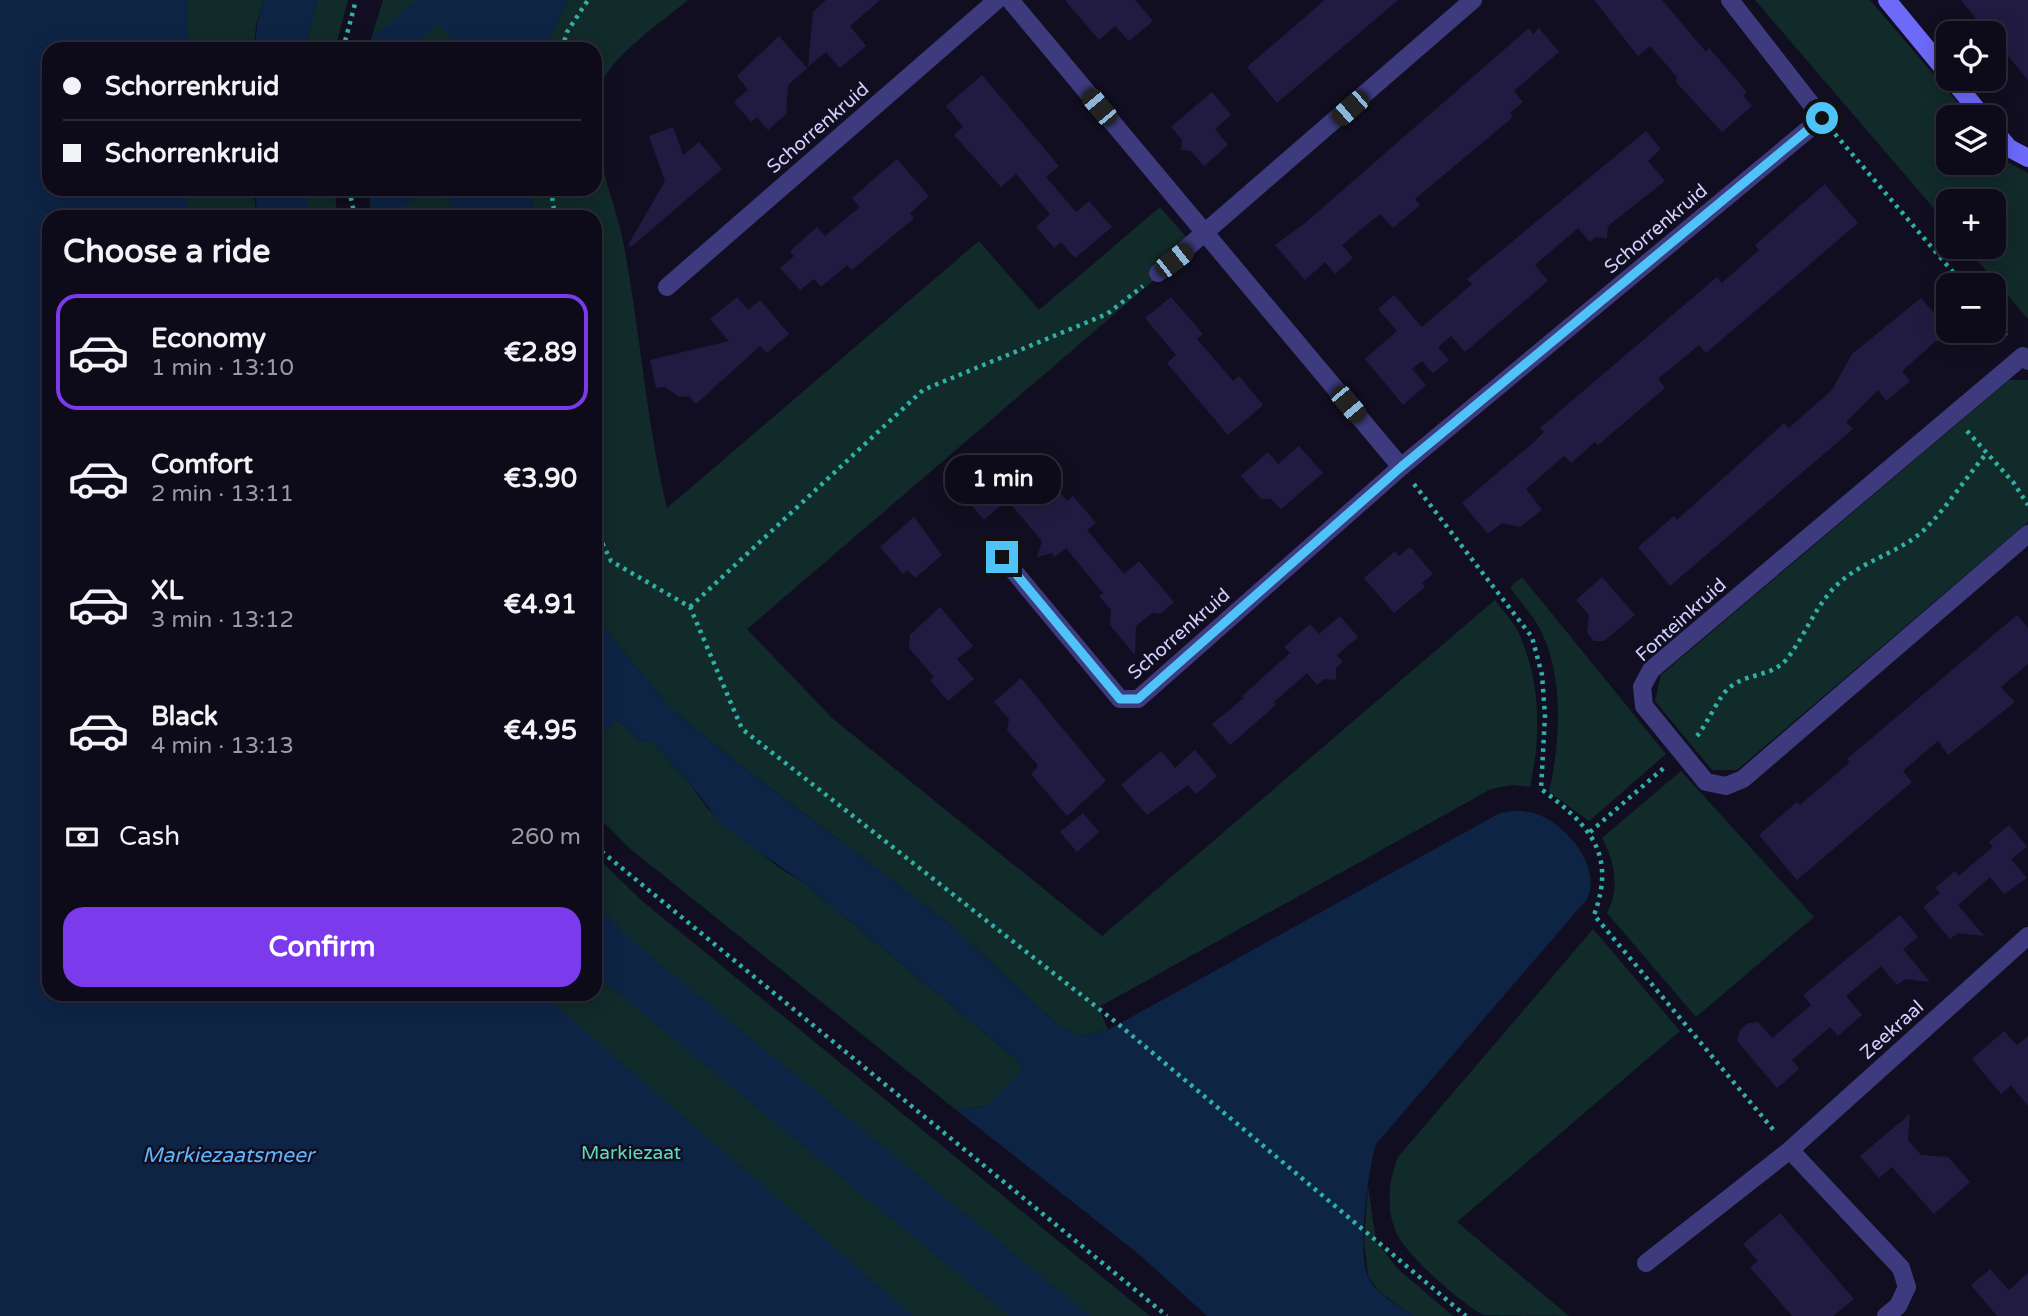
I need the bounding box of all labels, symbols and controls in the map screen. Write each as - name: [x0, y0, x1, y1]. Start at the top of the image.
- map controls: [1936, 21, 2006, 343]
- button: locate: [1936, 21, 2006, 91]
- text: Schorrenkruid: [105, 71, 279, 102]
- street label: Schorrenkruid: [763, 78, 873, 178]
- car: [1078, 84, 1121, 130]
- car: [1328, 86, 1373, 130]
- route start: [1806, 102, 1838, 134]
- button: layers: [1936, 105, 2006, 175]
- text: Schorrenkruid: [105, 138, 279, 169]
- street label: Schorrenkruid: [1600, 180, 1712, 278]
- button: +: [1936, 189, 2006, 259]
- text: Choose a ride: [63, 233, 270, 271]
- car: [1151, 239, 1198, 281]
- button: −: [1936, 273, 2006, 343]
- icon: car: [67, 321, 130, 384]
- text: Economy: [151, 323, 266, 354]
- text: €2.89: [504, 337, 577, 368]
- text: 1 min · 13:10: [151, 354, 294, 382]
- car: [1327, 381, 1370, 427]
- icon: car: [67, 447, 130, 510]
- text: Comfort: [151, 449, 253, 480]
- callout: 1 min: [944, 456, 1060, 504]
- text: €3.90: [504, 463, 577, 494]
- text: 1 min: [972, 465, 1034, 493]
- text: 2 min · 13:11: [151, 480, 294, 508]
- route end: [986, 541, 1018, 573]
- icon: car: [67, 573, 130, 636]
- street label: Fonteinkruid: [1631, 574, 1731, 666]
- text: XL: [151, 575, 183, 606]
- street label: Schorrenkruid: [1124, 584, 1234, 684]
- text: €4.91: [504, 589, 577, 620]
- text: 3 min · 13:12: [151, 606, 294, 634]
- icon: car: [67, 699, 130, 762]
- text: Black: [151, 701, 218, 732]
- text: €4.95: [504, 715, 577, 746]
- text: 4 min · 13:13: [151, 732, 294, 760]
- icon: cash: [63, 818, 101, 856]
- text: Cash: [119, 821, 180, 852]
- text: 260 m: [511, 823, 581, 851]
- button: Confirm: [63, 907, 581, 987]
- street label: Zeekraal: [1856, 996, 1928, 1064]
- park label: Markiezaat: [581, 1142, 681, 1164]
- water label: Markiezaatsmeer: [142, 1143, 317, 1168]

